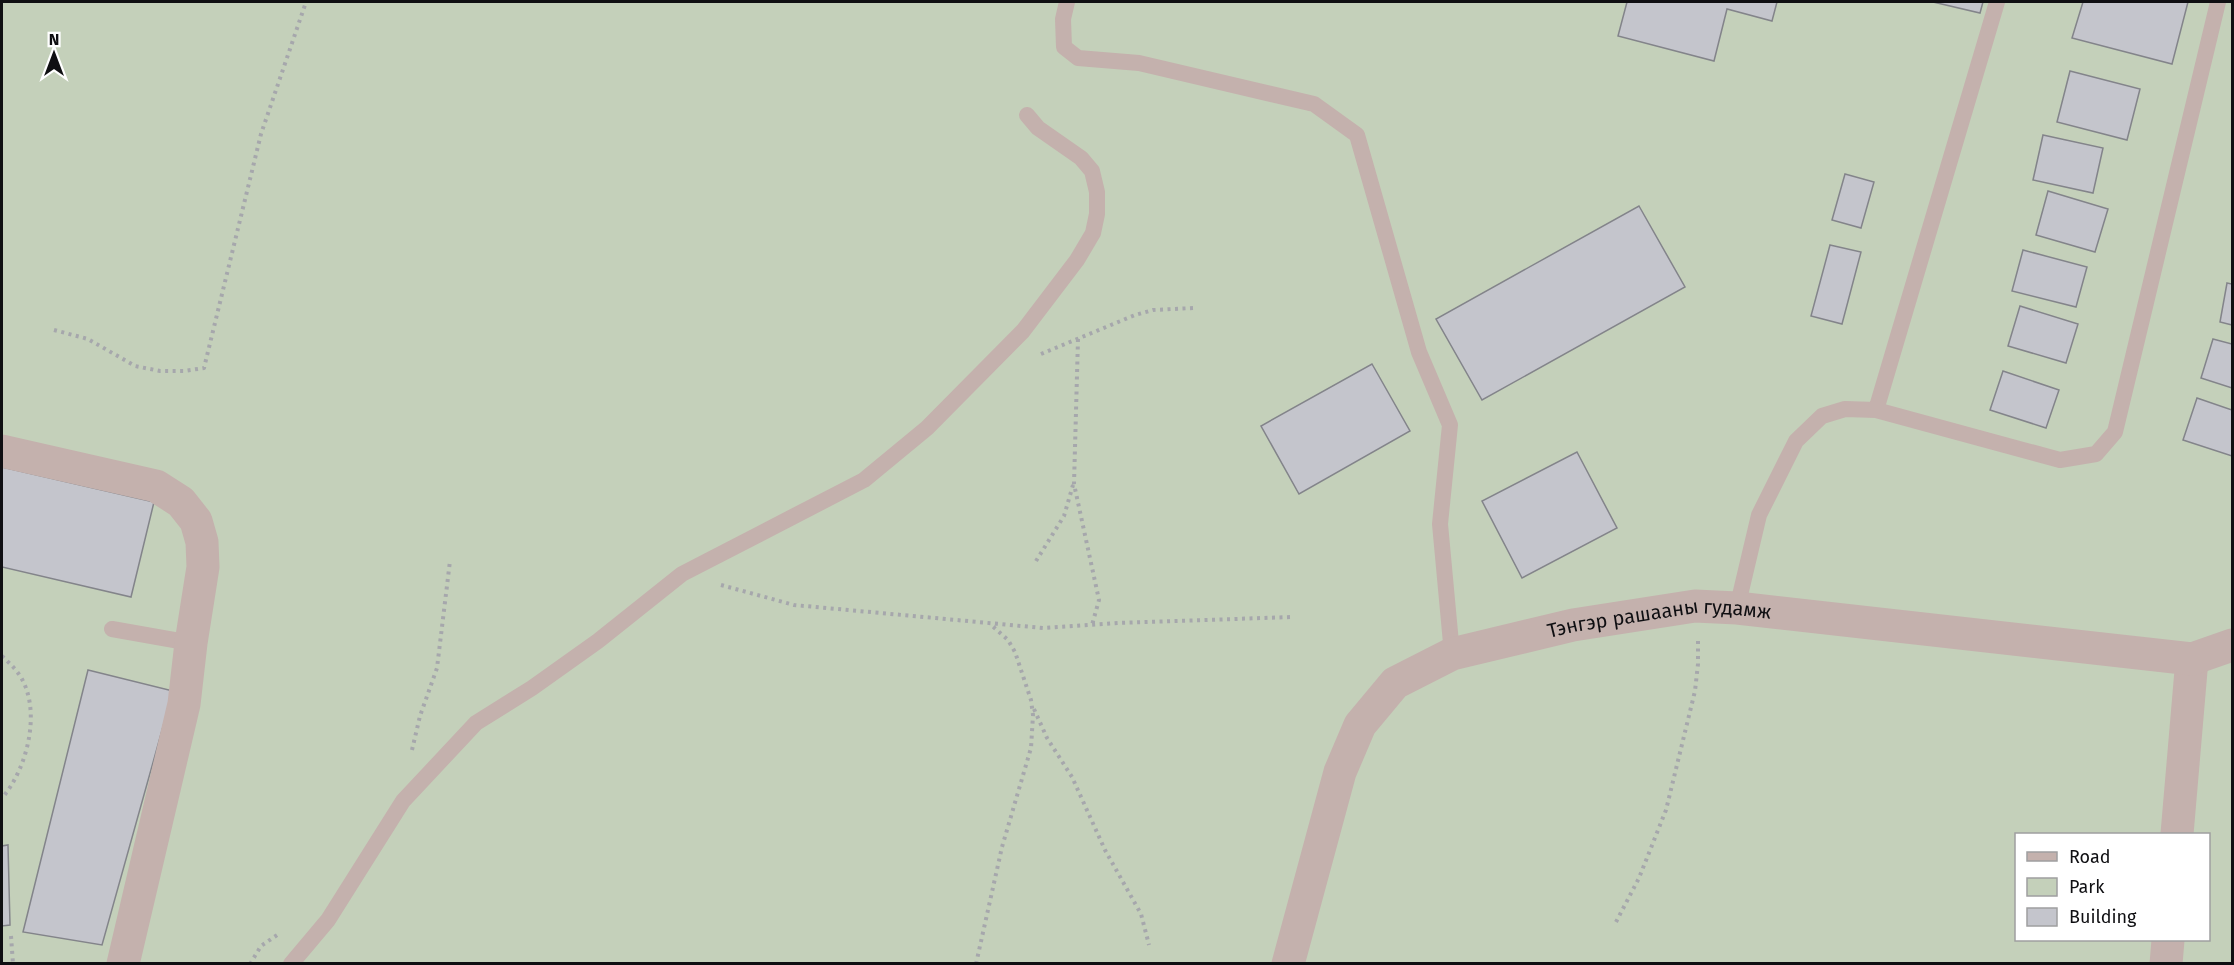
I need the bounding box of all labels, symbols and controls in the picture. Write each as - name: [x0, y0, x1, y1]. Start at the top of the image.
- north arrow: [24, 24, 84, 84]
- text: N: [49, 30, 59, 49]
- street label: Тэнгэр рашааны гудамж: [1545, 594, 1773, 643]
- legend: [2015, 833, 2210, 941]
- text: Road: [2069, 846, 2111, 868]
- text: Park: [2069, 876, 2105, 898]
- text: Building: [2069, 906, 2137, 928]

